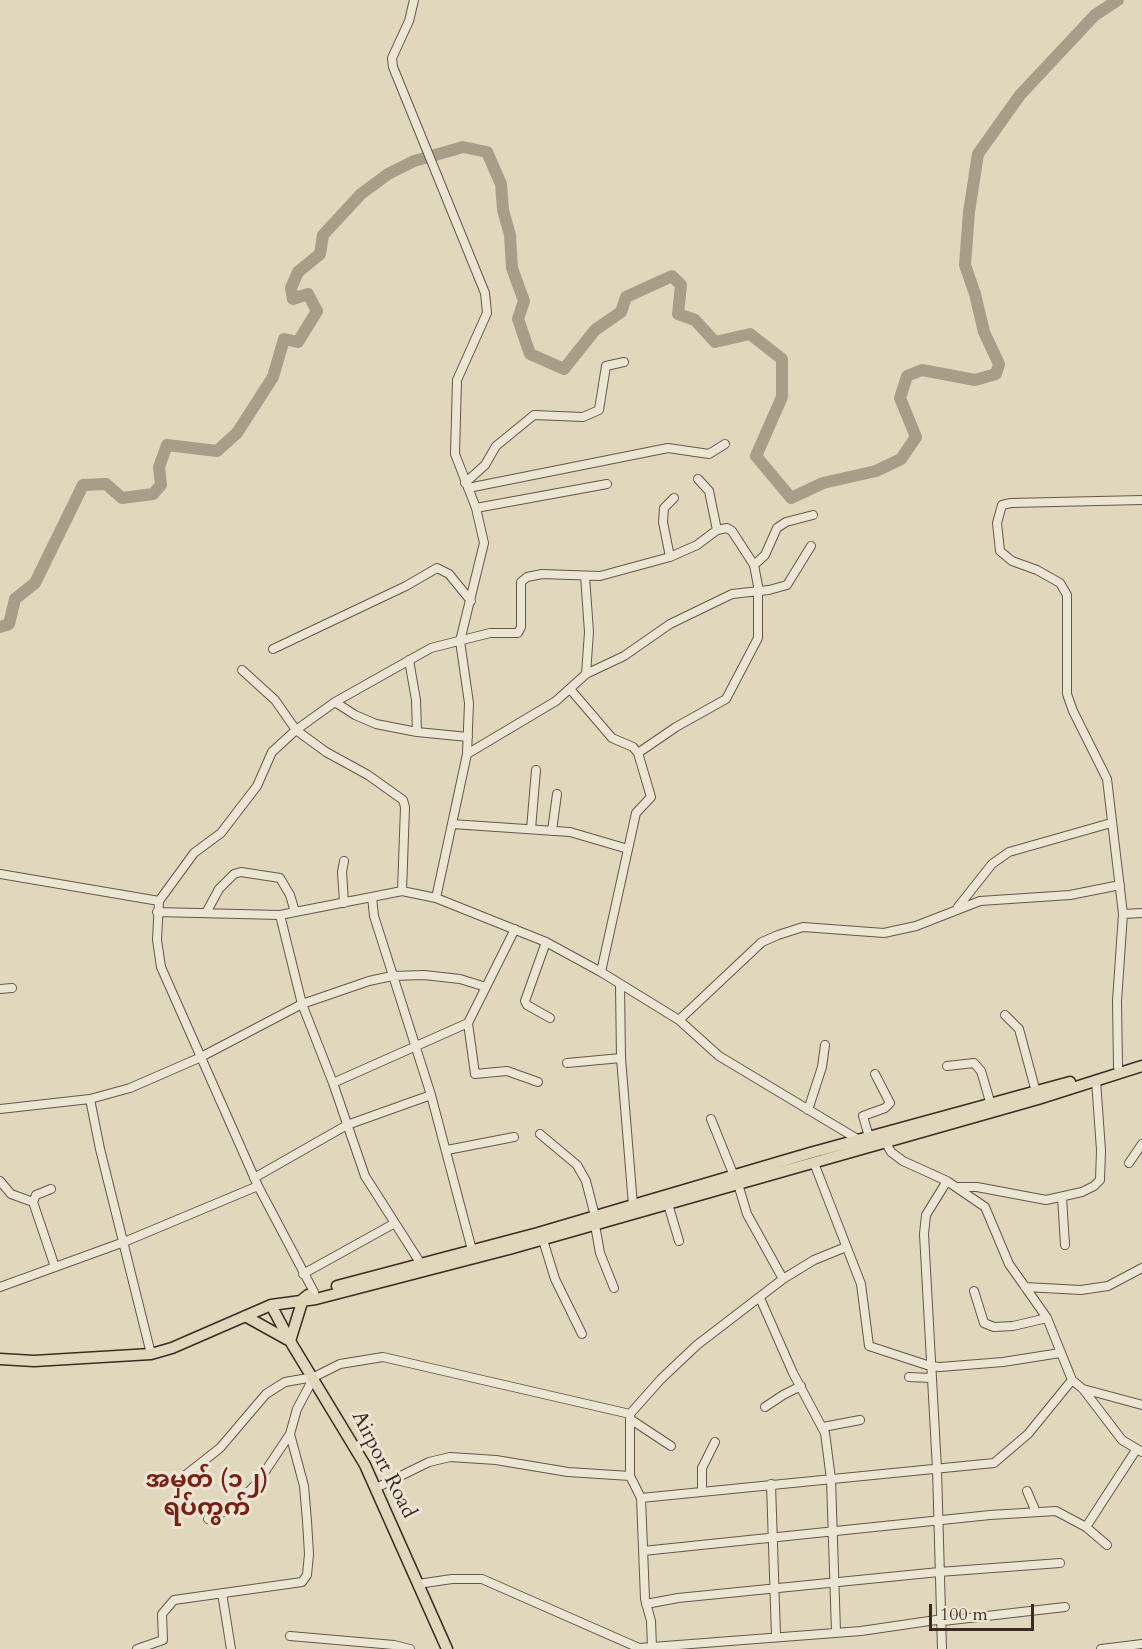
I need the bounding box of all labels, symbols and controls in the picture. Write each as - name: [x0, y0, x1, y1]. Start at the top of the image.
- street label: Airport Road: [345, 1407, 421, 1523]
- district label: အမှတ် (၁၂) ရပ်ကွက်: [146, 1467, 268, 1523]
- scale bar: [932, 1592, 1037, 1630]
- text: 100 m: [940, 1602, 988, 1627]

